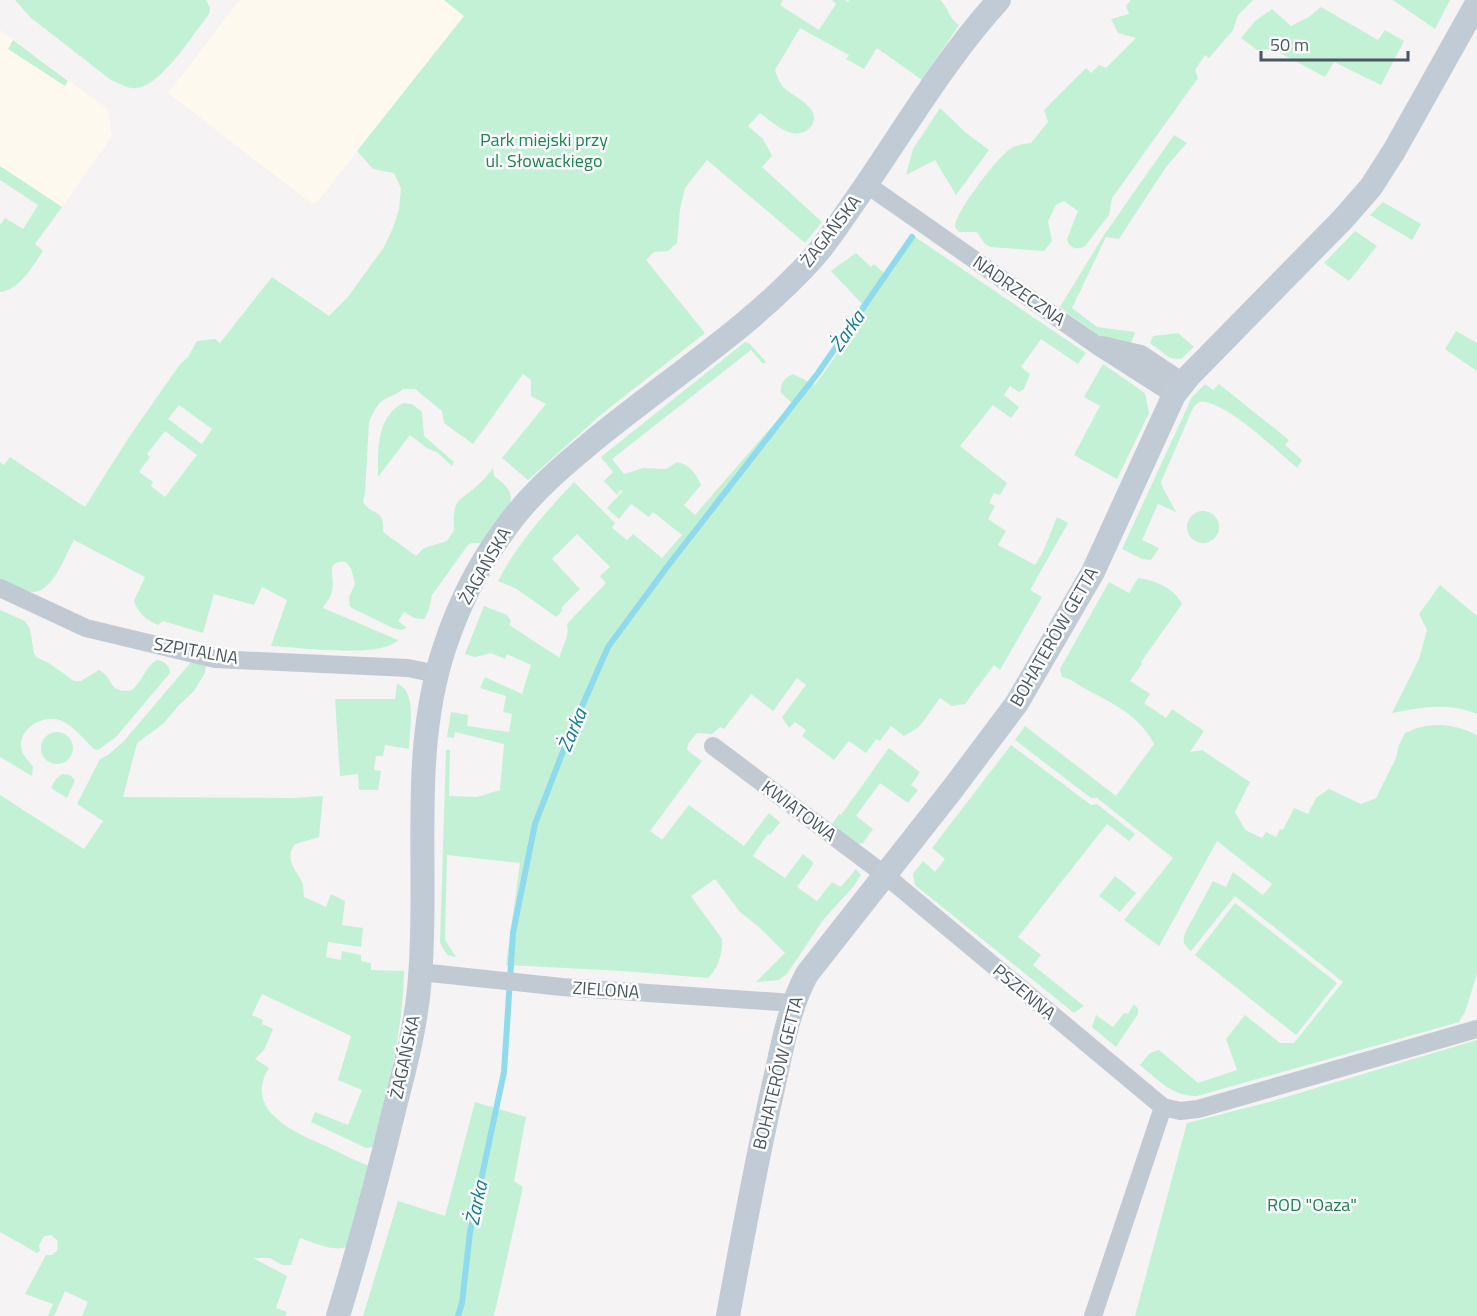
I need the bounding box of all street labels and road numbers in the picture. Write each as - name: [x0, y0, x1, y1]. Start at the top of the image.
- street label: ŻAGAŃSKA: [794, 189, 868, 272]
- street label: NADRZECZNA: [968, 249, 1071, 333]
- street label: ŻAGAŃSKA: [452, 522, 518, 609]
- street label: BOHATERÓW GETTA: [1003, 562, 1105, 712]
- street label: SZPITALNA: [152, 630, 241, 671]
- street label: KWIATOWA: [756, 773, 843, 848]
- street label: PSZENNA: [987, 957, 1062, 1026]
- street label: ZIELONA: [572, 974, 641, 1005]
- street label: BOHATERÓW GETTA: [745, 993, 810, 1152]
- street label: ŻAGAŃSKA: [382, 1012, 427, 1101]

